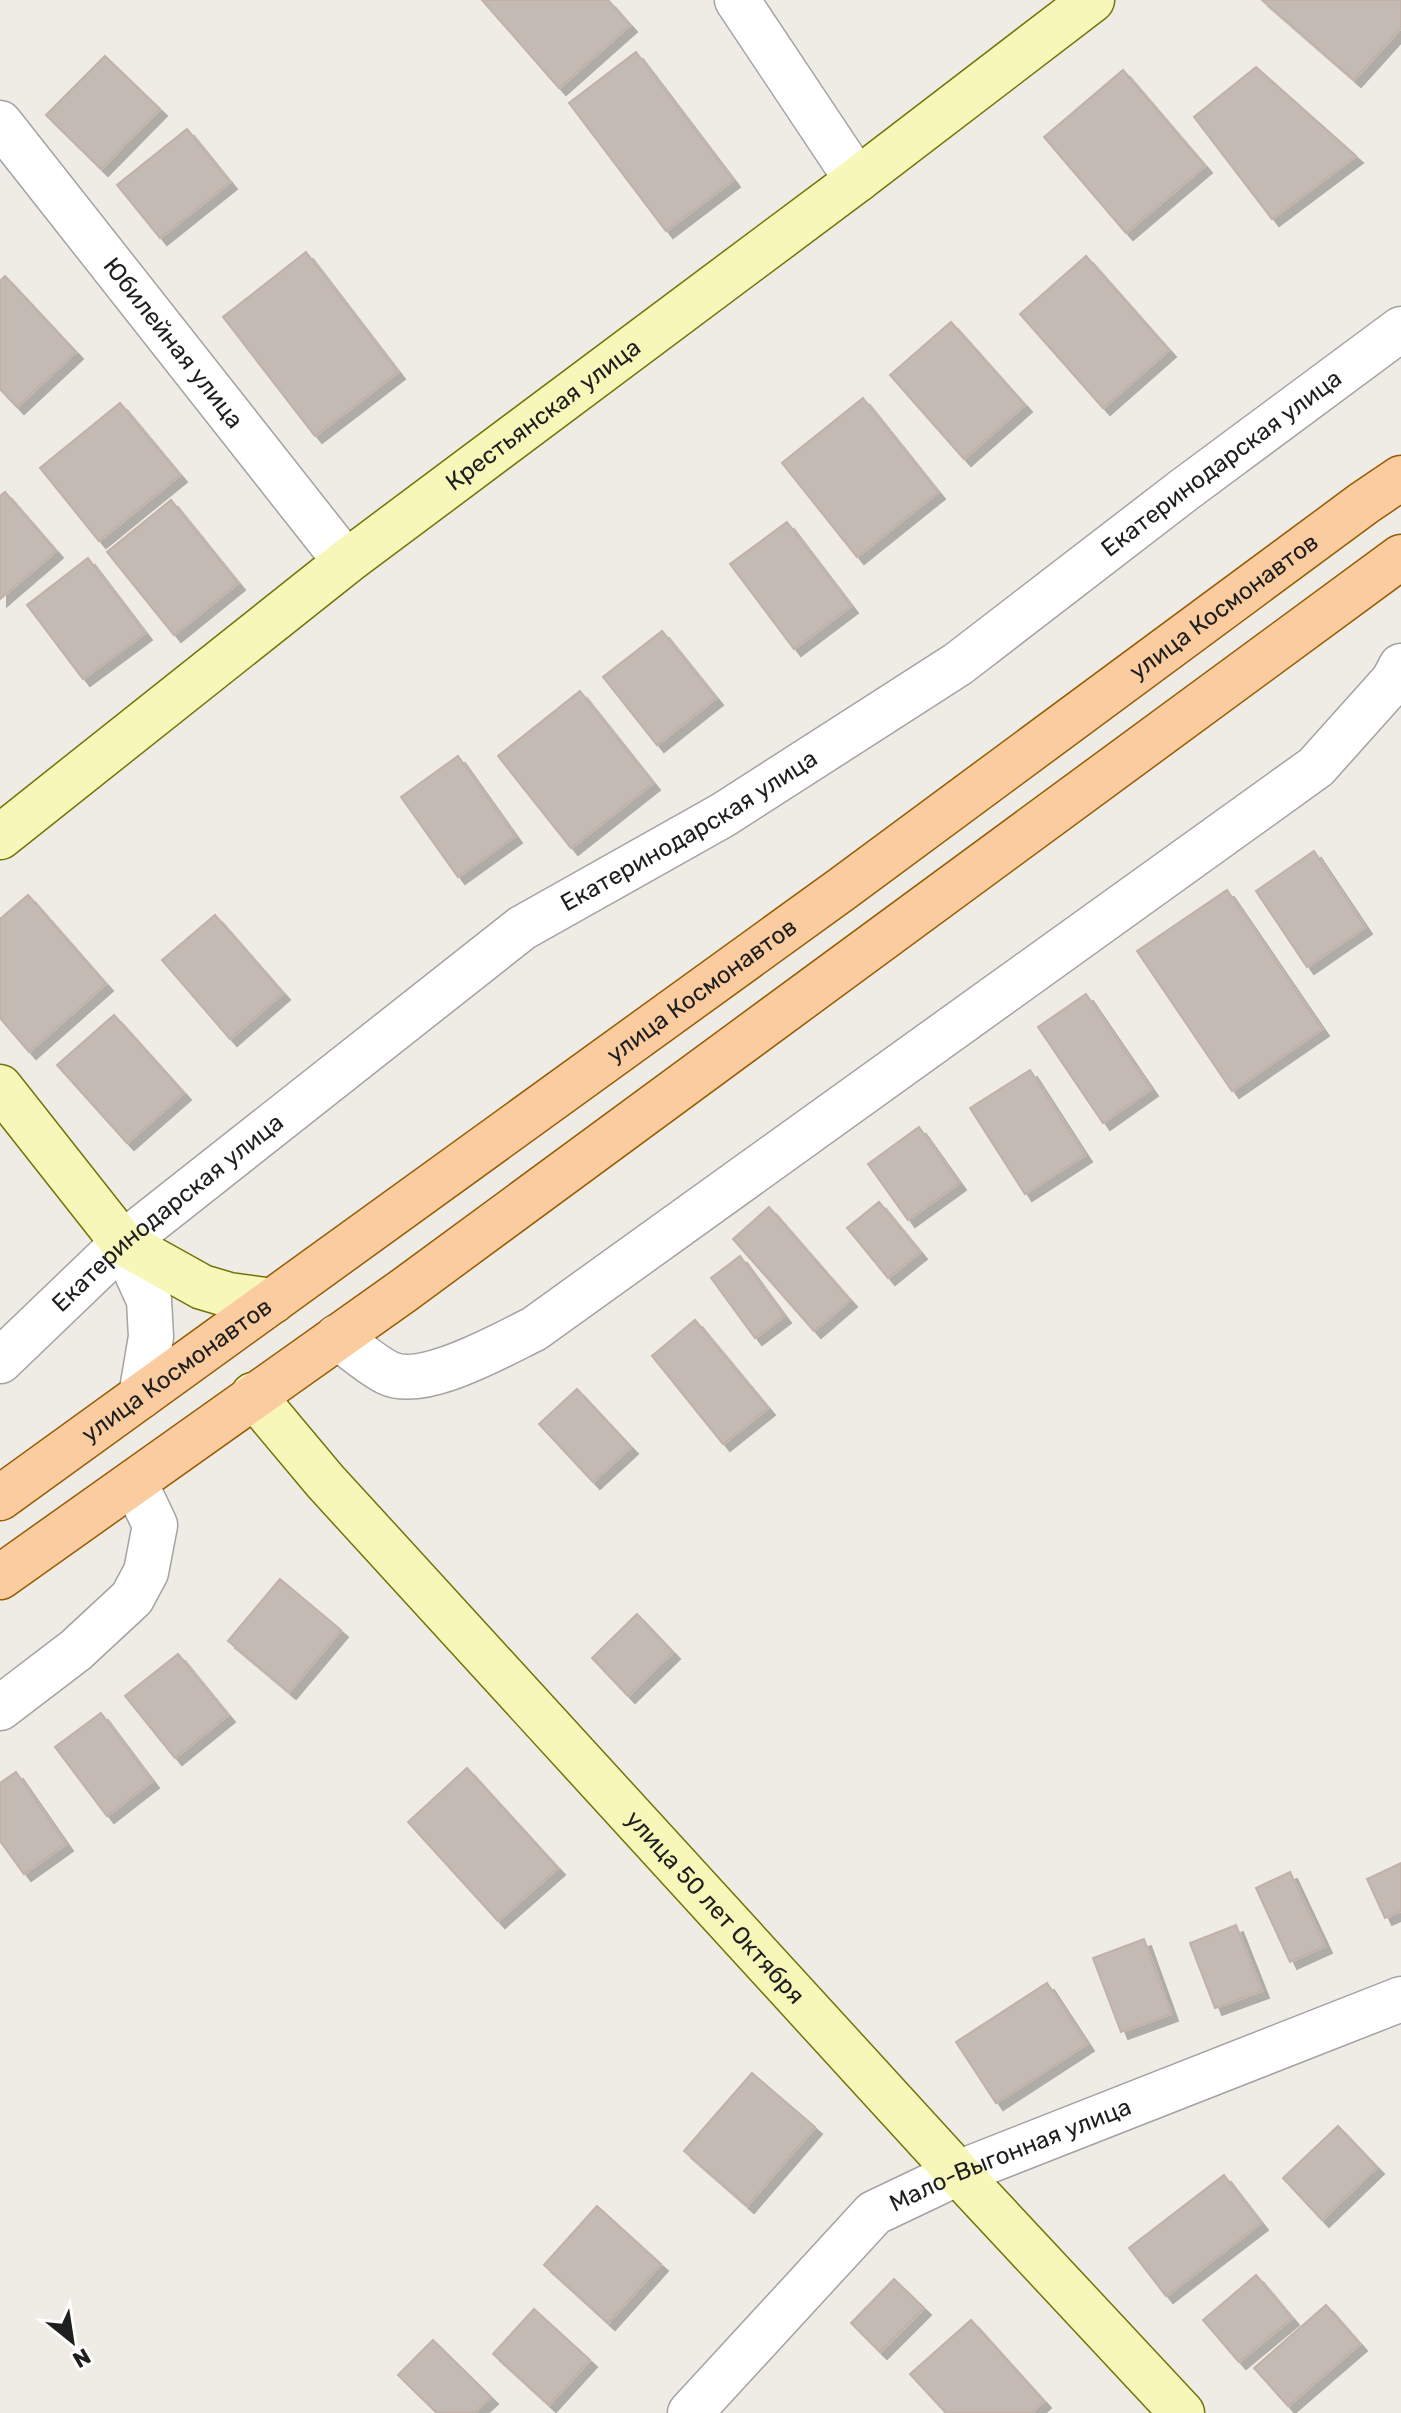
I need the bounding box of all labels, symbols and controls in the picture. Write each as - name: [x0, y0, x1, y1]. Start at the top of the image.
- street label: Юбилейная улица: [98, 252, 249, 434]
- street label: Крестьянская улица: [440, 333, 646, 497]
- street label: Екатеринодарская улица: [1096, 364, 1347, 562]
- street label: улица Космонавтов: [1124, 528, 1324, 686]
- street label: Екатеринодарская улица: [556, 744, 822, 917]
- street label: улица Космонавтов: [601, 912, 802, 1069]
- street label: Екатеринодарская улица: [46, 1108, 289, 1318]
- street label: улица Космонавтов: [76, 1292, 277, 1448]
- street label: улица 50 лет Октября: [620, 1805, 810, 2010]
- street label: Мало-Выгонная улица: [885, 2092, 1135, 2218]
- north arrow: [32, 2301, 112, 2381]
- text: N: [68, 2342, 95, 2374]

